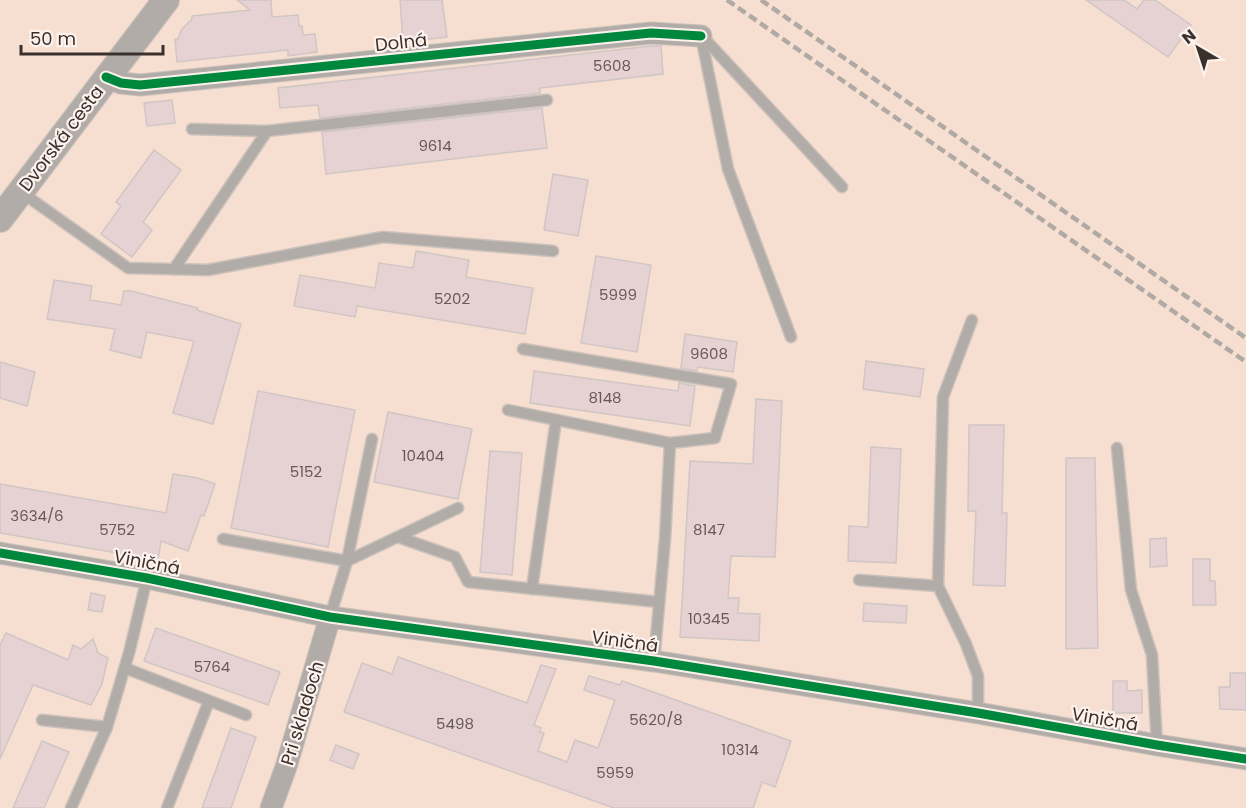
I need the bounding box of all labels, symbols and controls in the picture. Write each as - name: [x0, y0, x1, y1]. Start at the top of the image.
- scale bar: [21, 18, 164, 56]
- north arrow: [1168, 18, 1228, 78]
- text: N: [1177, 24, 1201, 49]
- text: 50 m: [30, 26, 76, 51]
- street label: Dolná: [374, 27, 428, 57]
- house number: 5608: [593, 55, 631, 76]
- street label: Dvorská cesta: [13, 80, 109, 196]
- house number: 9614: [418, 135, 452, 156]
- house number: 5999: [599, 284, 637, 305]
- house number: 5202: [434, 288, 470, 309]
- house number: 9608: [690, 343, 728, 364]
- house number: 8148: [588, 387, 622, 408]
- house number: 10404: [402, 445, 444, 466]
- house number: 5152: [290, 461, 322, 482]
- house number: 3634/6: [10, 505, 64, 526]
- house number: 5752: [99, 519, 135, 540]
- house number: 8147: [693, 519, 725, 540]
- street label: Viničná: [112, 543, 182, 581]
- house number: 10345: [688, 608, 730, 629]
- street label: Viničná: [590, 624, 660, 658]
- house number: 5764: [194, 656, 230, 677]
- street label: Pri skladoch: [274, 658, 330, 768]
- street label: Viničná: [1070, 701, 1140, 737]
- house number: 5620/8: [629, 709, 683, 730]
- house number: 5498: [436, 713, 474, 734]
- house number: 10314: [721, 739, 759, 760]
- house number: 5959: [596, 762, 634, 783]

